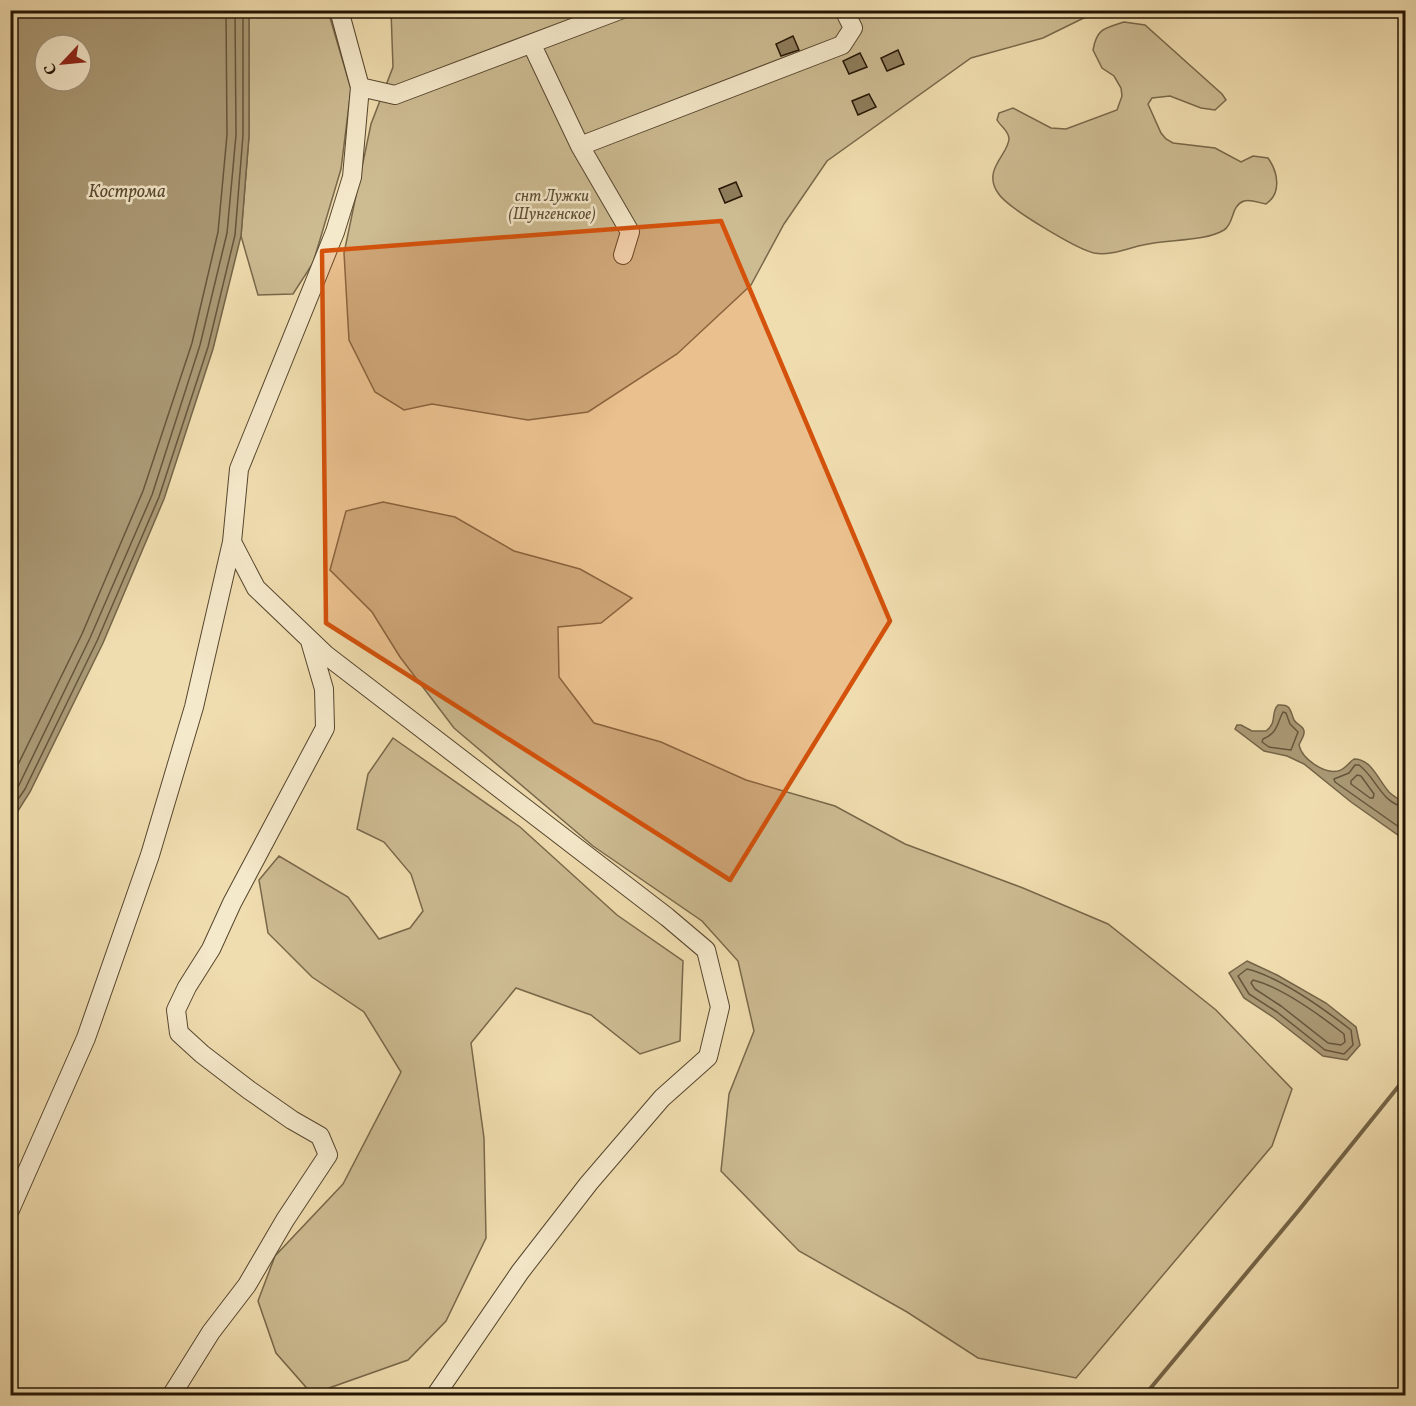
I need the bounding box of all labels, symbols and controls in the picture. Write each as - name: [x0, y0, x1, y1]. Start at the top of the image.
- north arrow: [33, 33, 93, 93]
- text: С: [39, 59, 63, 78]
- water label: Кострома: [88, 180, 166, 205]
- park label: снт Лужки (Шунгенское): [508, 186, 596, 226]

